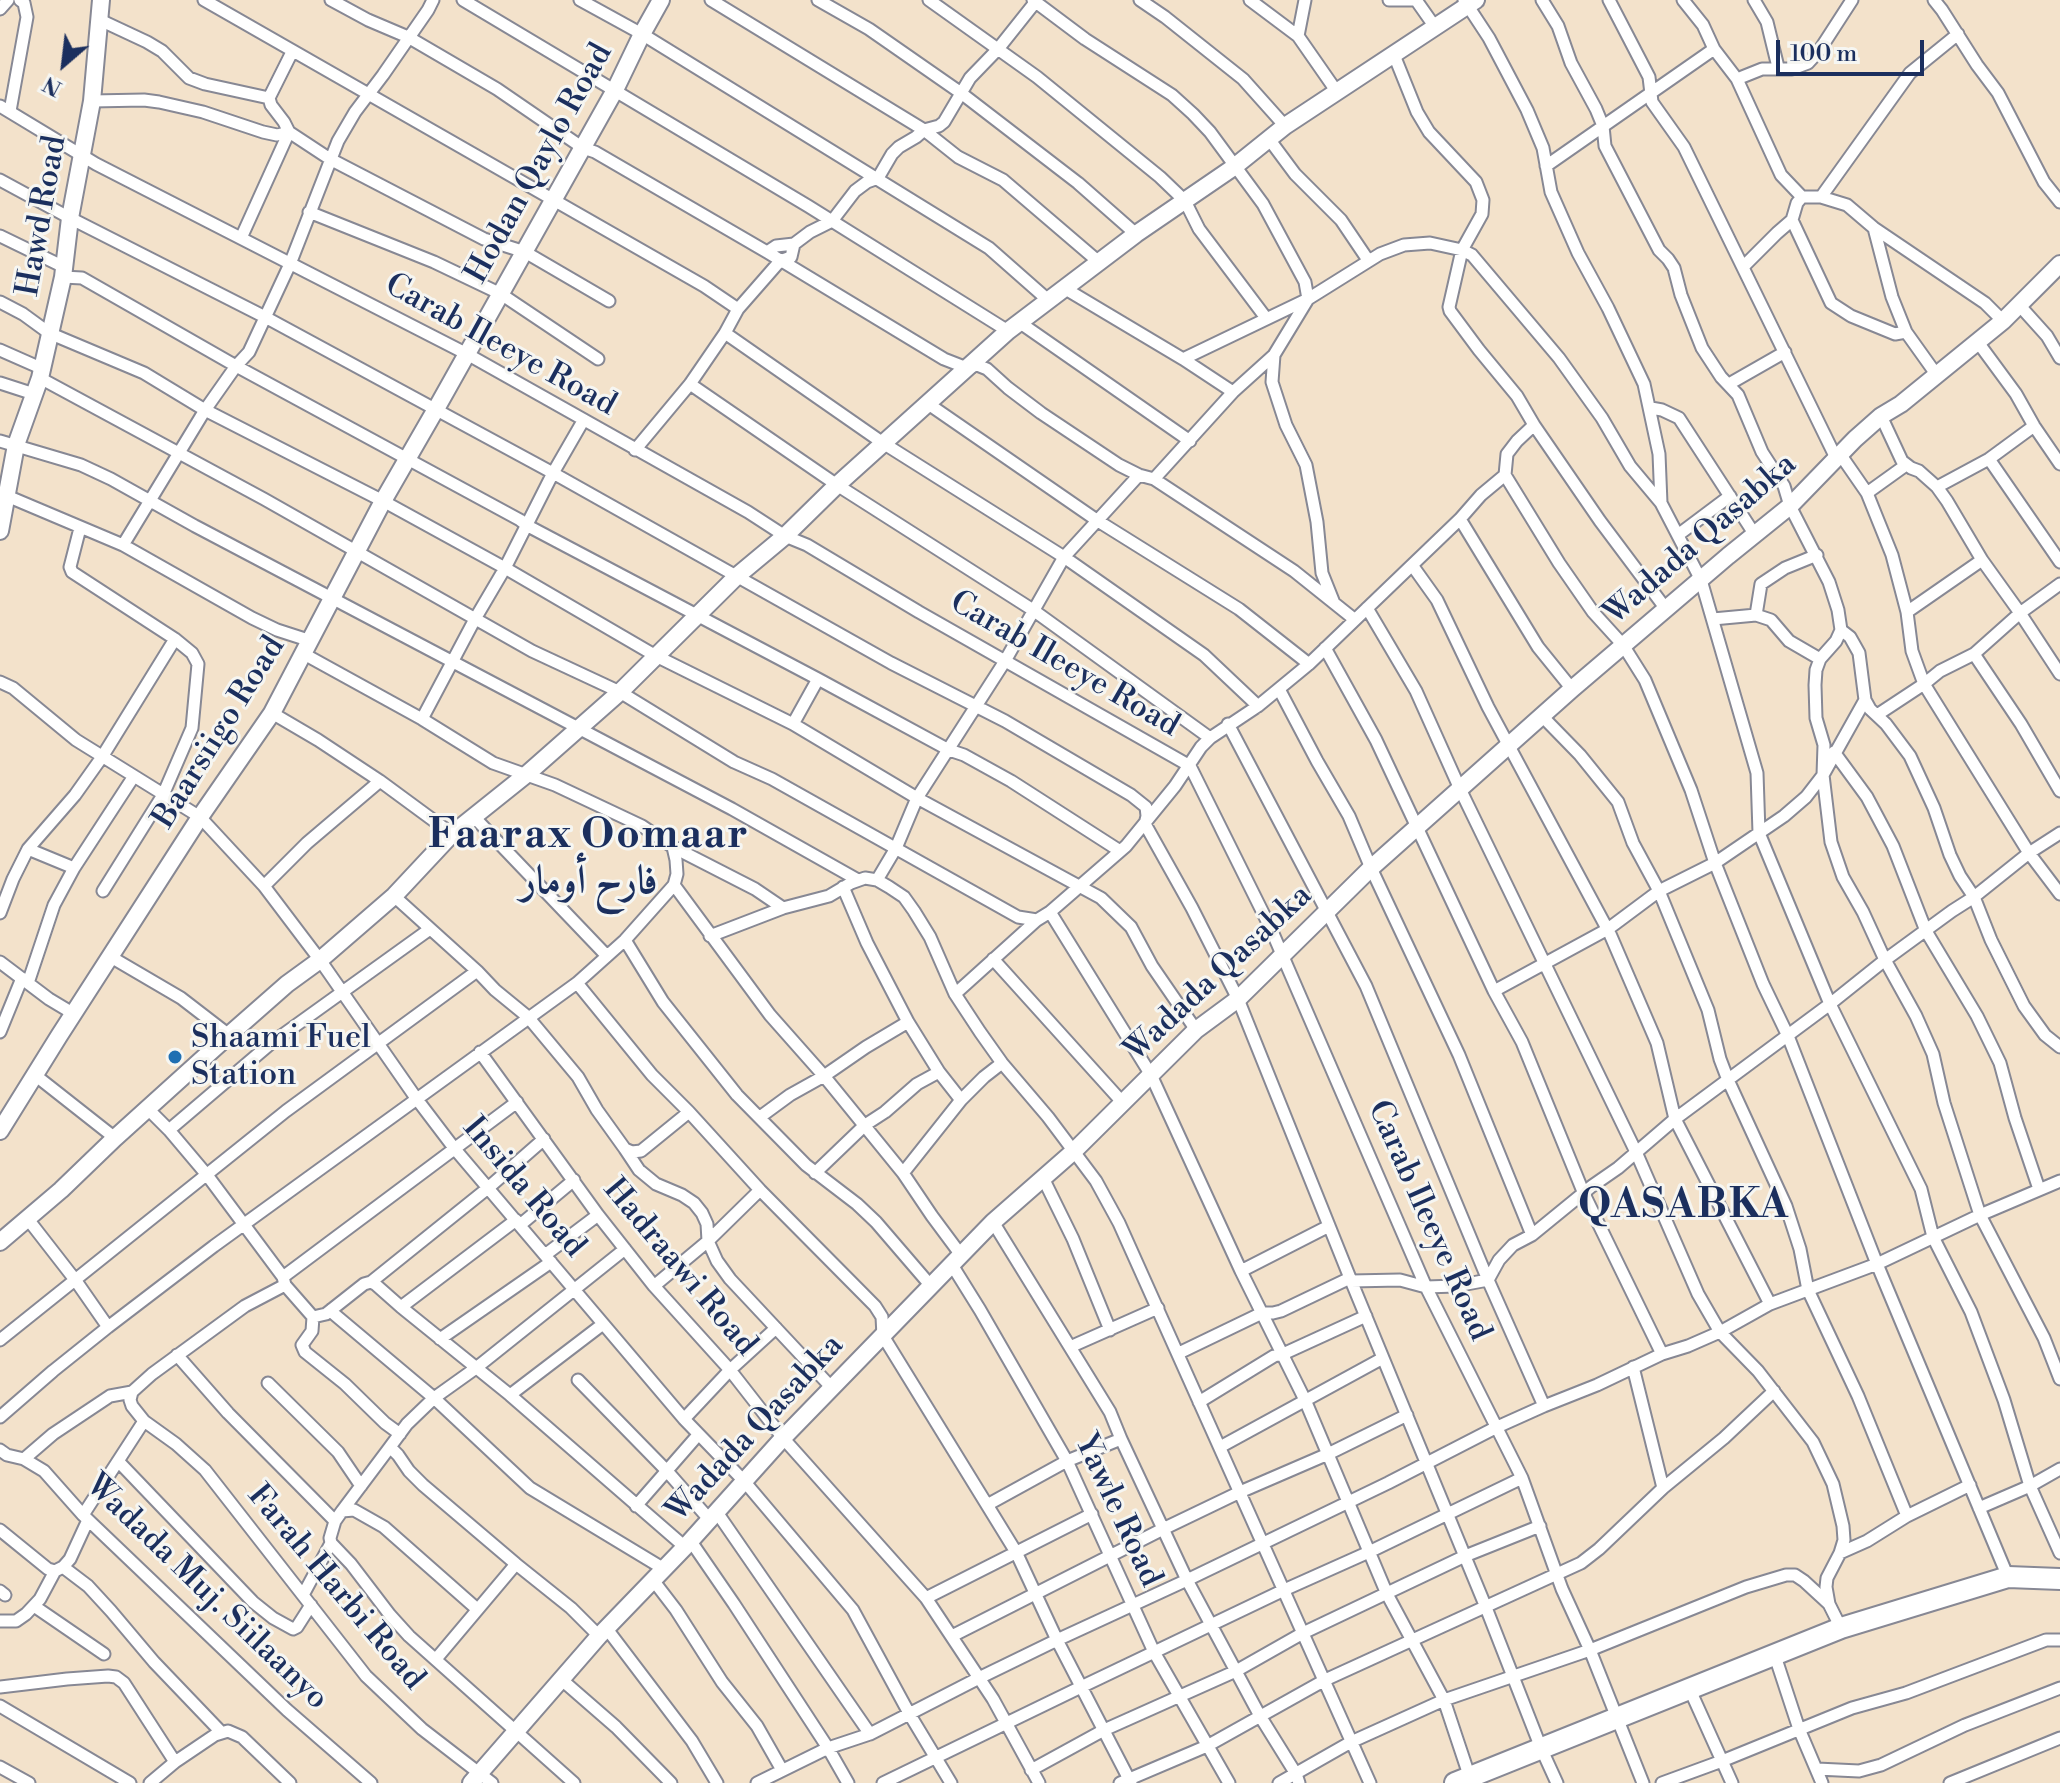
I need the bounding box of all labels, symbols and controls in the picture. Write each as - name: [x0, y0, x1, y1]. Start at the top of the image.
- north arrow: [24, 24, 104, 104]
- scale bar: [1780, 24, 1928, 74]
- street label: Hodan Qaylo Road: [458, 37, 622, 291]
- text: 100 m: [1790, 39, 1857, 69]
- text: N: [38, 70, 67, 102]
- street label: Hawd Road: [10, 133, 76, 299]
- street label: Carab Ileeye Road: [378, 267, 622, 425]
- street label: Wadada Qasabka: [1597, 446, 1805, 634]
- street label: Carab Ileeye Road: [942, 584, 1186, 746]
- street label: Baarsiigo Road: [146, 630, 294, 836]
- district label: Faarax Oomaar فارح أومار: [428, 813, 750, 907]
- street label: Wadada Qasabka: [1117, 877, 1321, 1071]
- place label: Shaami Fuel Station: [191, 1020, 371, 1095]
- marker: Shaami Fuel Station: [166, 1048, 184, 1066]
- street label: Carab Ileeye Road: [1358, 1095, 1498, 1347]
- street label: Insida Road: [453, 1110, 593, 1266]
- street label: Hadraawi Road: [594, 1172, 764, 1364]
- district label: QASABKA: [1578, 1183, 1790, 1231]
- street label: Wadada Qasabka: [659, 1327, 853, 1531]
- street label: Yawle Road: [1065, 1429, 1169, 1593]
- street label: Wadada Muj. Siilaanyo: [77, 1467, 335, 1719]
- street label: Farah Harbi Road: [238, 1478, 432, 1698]

